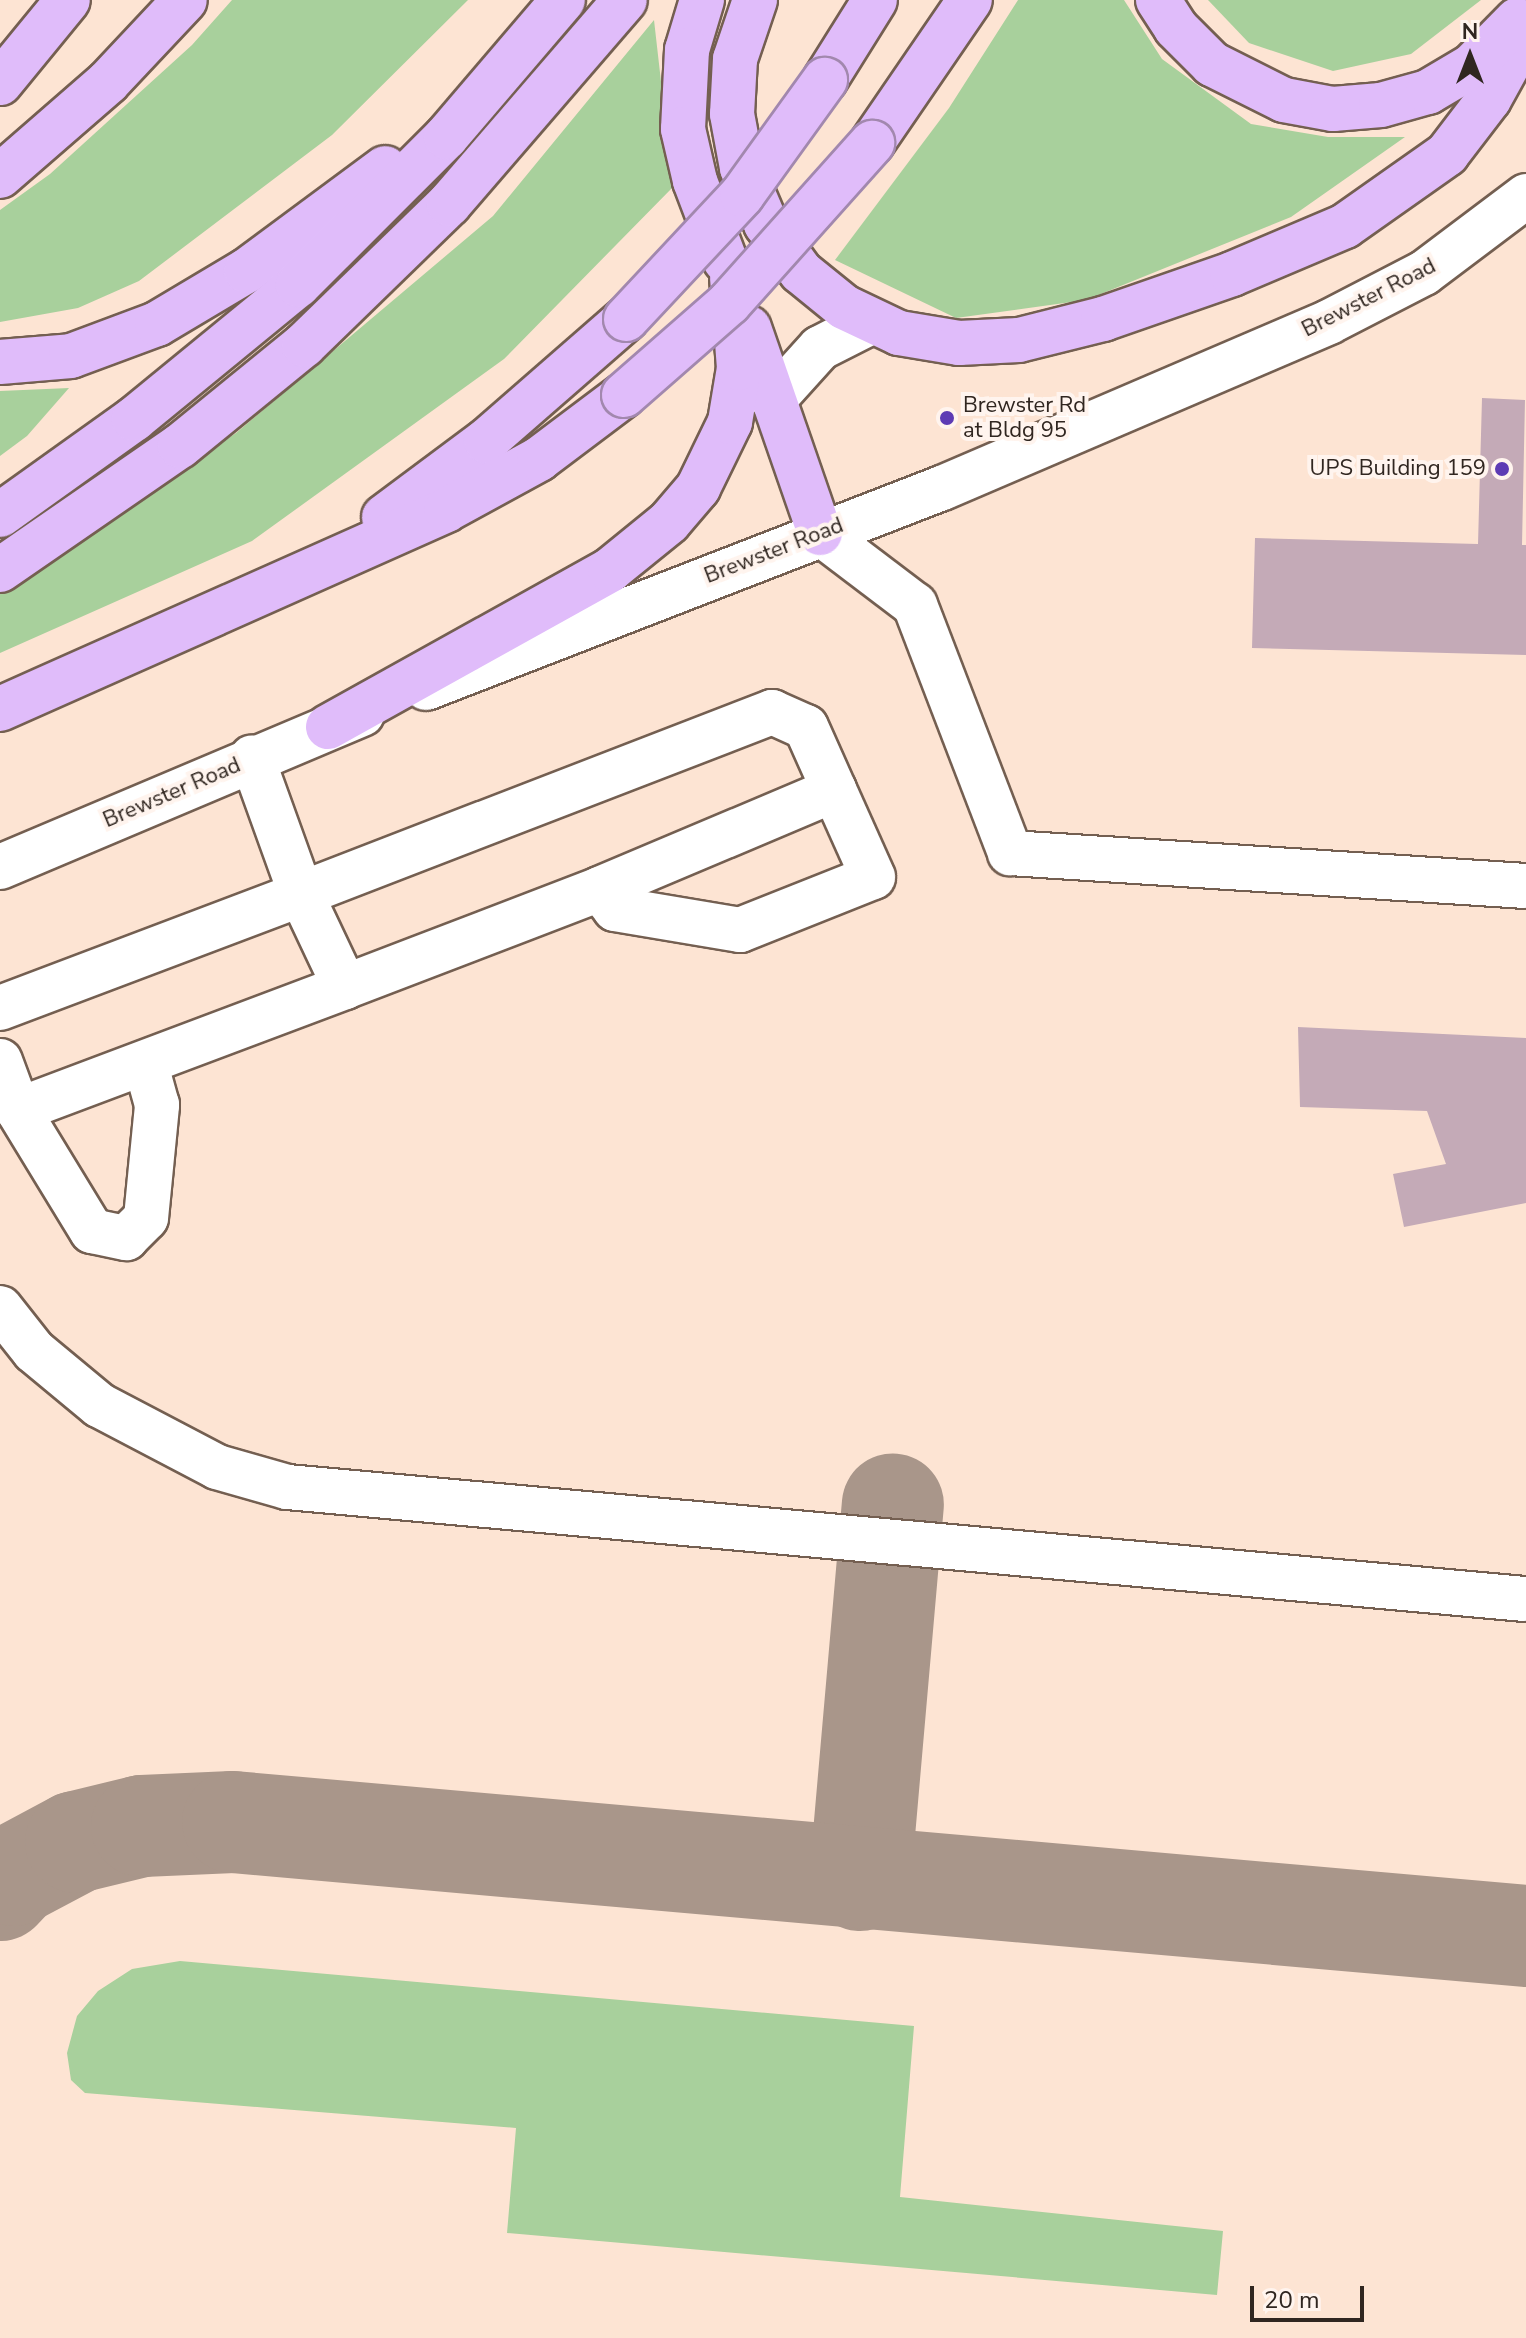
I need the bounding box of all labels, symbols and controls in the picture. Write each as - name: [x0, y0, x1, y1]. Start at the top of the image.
- north arrow: [1430, 16, 1510, 96]
- text: N: [1462, 17, 1478, 47]
- street label: Brewster Road: [1298, 253, 1440, 343]
- place label: Brewster Rd at Bldg 95: [963, 392, 1086, 444]
- marker: Brewster Rd at Bldg 95: [938, 409, 956, 427]
- place label: UPS Building 159: [1310, 456, 1486, 482]
- marker: UPS Building 159: [1493, 460, 1511, 478]
- street label: Brewster Road: [701, 512, 847, 590]
- street label: Brewster Road: [99, 752, 245, 834]
- scale bar: [1254, 2270, 1368, 2320]
- text: 20 m: [1264, 2284, 1320, 2316]

